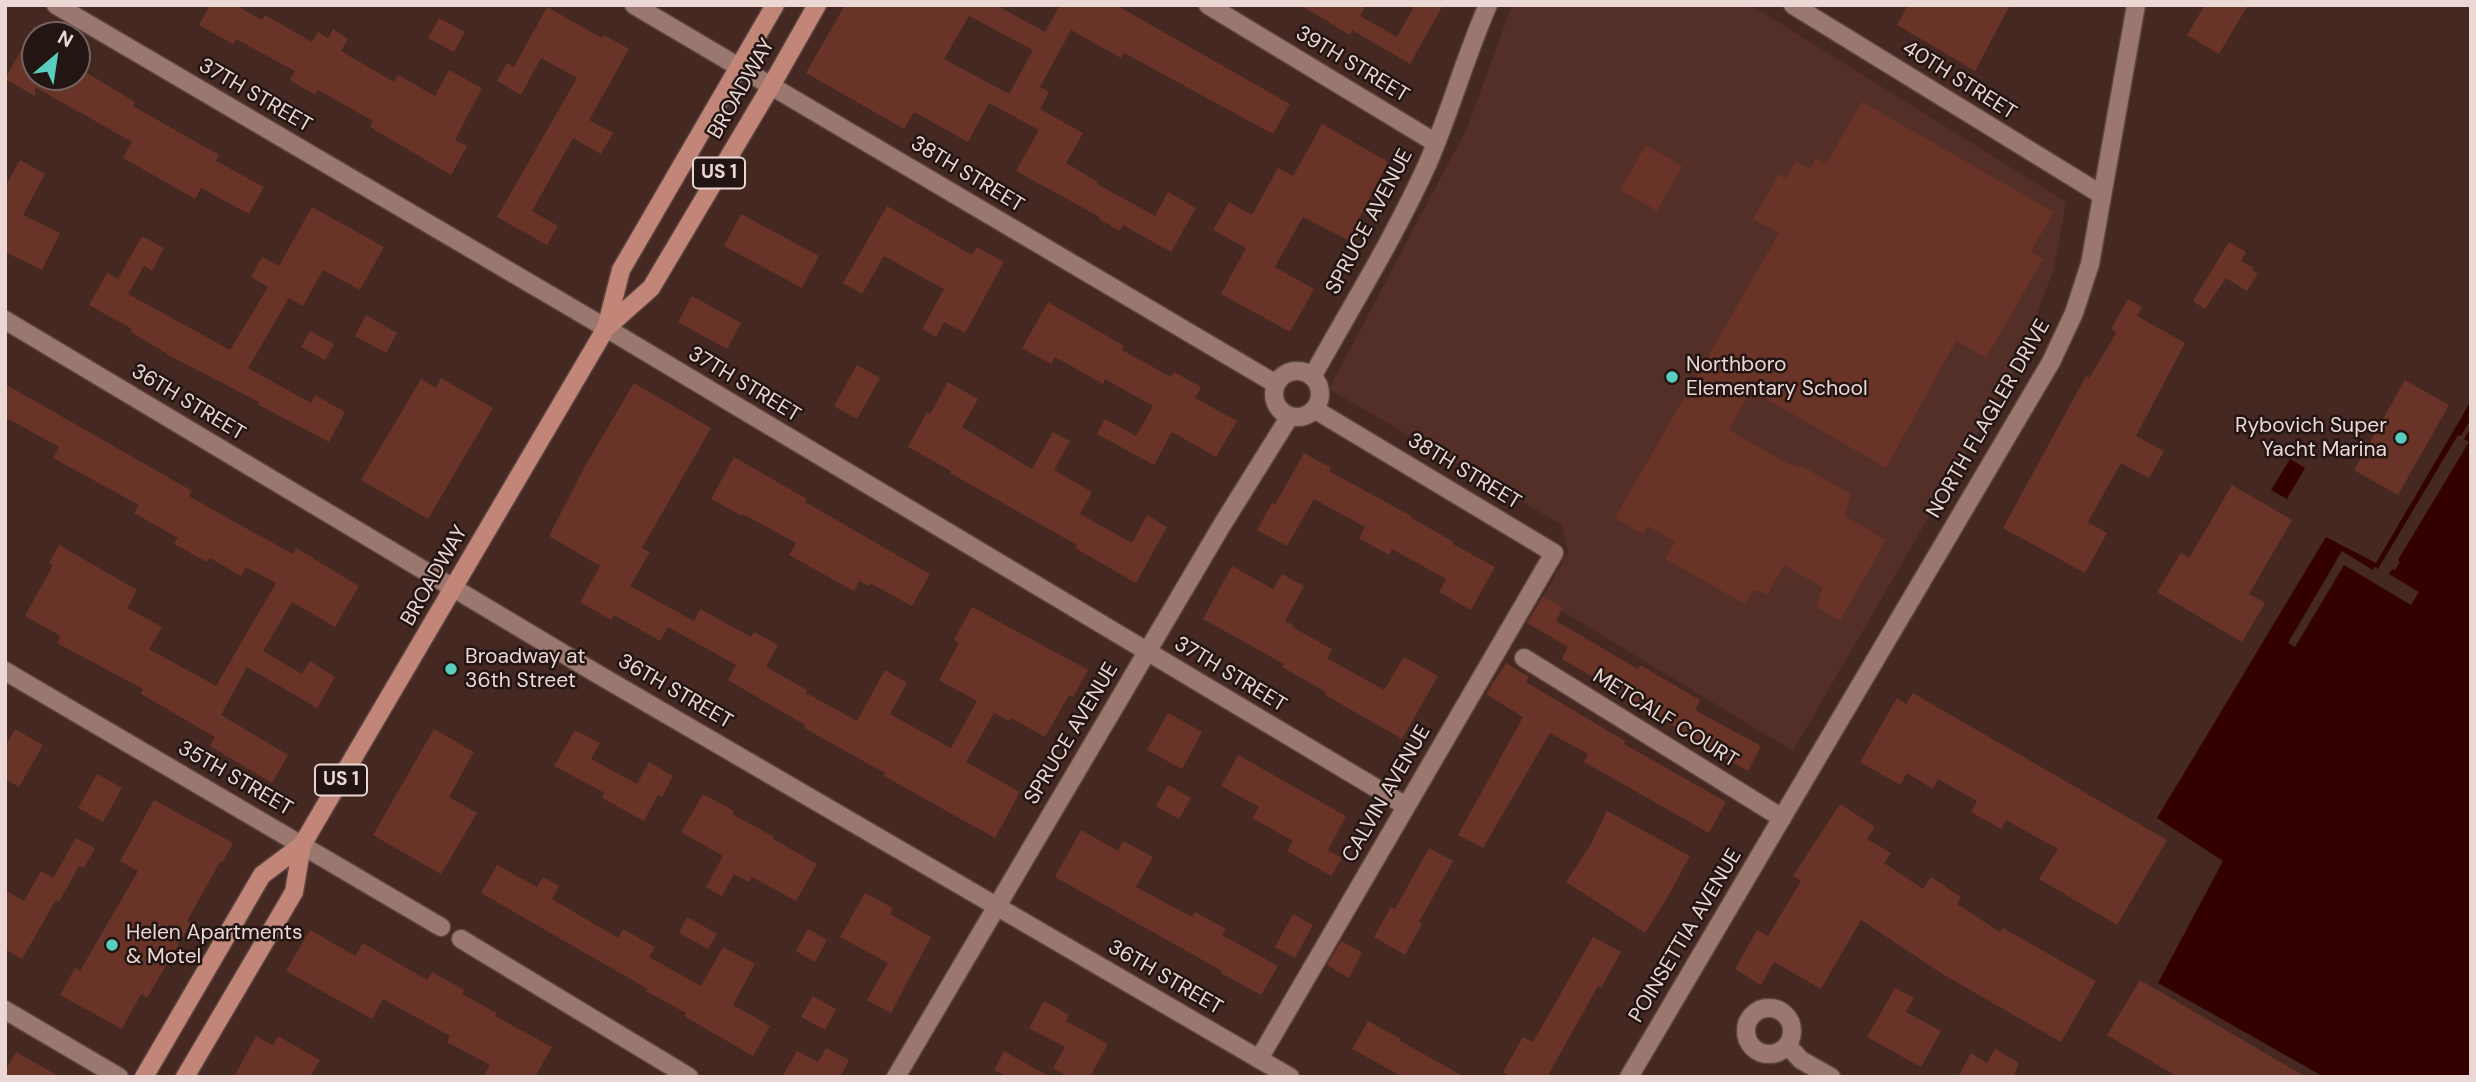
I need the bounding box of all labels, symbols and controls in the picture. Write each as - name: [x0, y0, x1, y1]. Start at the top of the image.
- north arrow: [21, 21, 91, 91]
- street label: 39TH STREET: [1291, 21, 1413, 109]
- text: N: [53, 25, 78, 53]
- street label: BROADWAY: [703, 34, 781, 144]
- street label: 40TH STREET: [1897, 36, 2021, 126]
- street label: 37TH STREET: [194, 53, 316, 139]
- street label: 38TH STREET: [906, 131, 1028, 219]
- street label: SPRUCE AVENUE: [1321, 145, 1419, 299]
- road number: US 1: [693, 158, 745, 188]
- street label: NORTH FLAGLER DRIVE: [1922, 315, 2056, 523]
- street label: 37TH STREET: [683, 342, 805, 428]
- place label: Northboro Elementary School: [1686, 352, 1868, 402]
- street label: 36TH STREET: [127, 359, 249, 447]
- marker: Northboro Elementary School: [1664, 369, 1680, 385]
- place label: Rybovich Super Yacht Marina: [2235, 413, 2387, 463]
- street label: 38TH STREET: [1403, 428, 1525, 516]
- marker: Rybovich Super Yacht Marina: [2393, 430, 2409, 446]
- street label: BROADWAY: [396, 521, 474, 631]
- street label: 37TH STREET: [1169, 632, 1291, 718]
- place label: Broadway at 36th Street: [465, 644, 585, 694]
- street label: 36TH STREET: [613, 649, 737, 735]
- street label: SPRUCE AVENUE: [1020, 658, 1124, 810]
- marker: Broadway at 36th Street: [443, 661, 459, 677]
- street label: METCALF COURT: [1588, 664, 1742, 774]
- street label: CALVIN AVENUE: [1338, 721, 1436, 867]
- street label: 35TH STREET: [173, 736, 297, 822]
- road number: US 1: [315, 764, 367, 796]
- street label: POINSETTIA AVENUE: [1624, 845, 1748, 1027]
- place label: Helen Apartments & Motel: [126, 920, 302, 970]
- street label: 36TH STREET: [1103, 935, 1227, 1021]
- marker: Helen Apartments & Motel: [104, 937, 120, 953]

